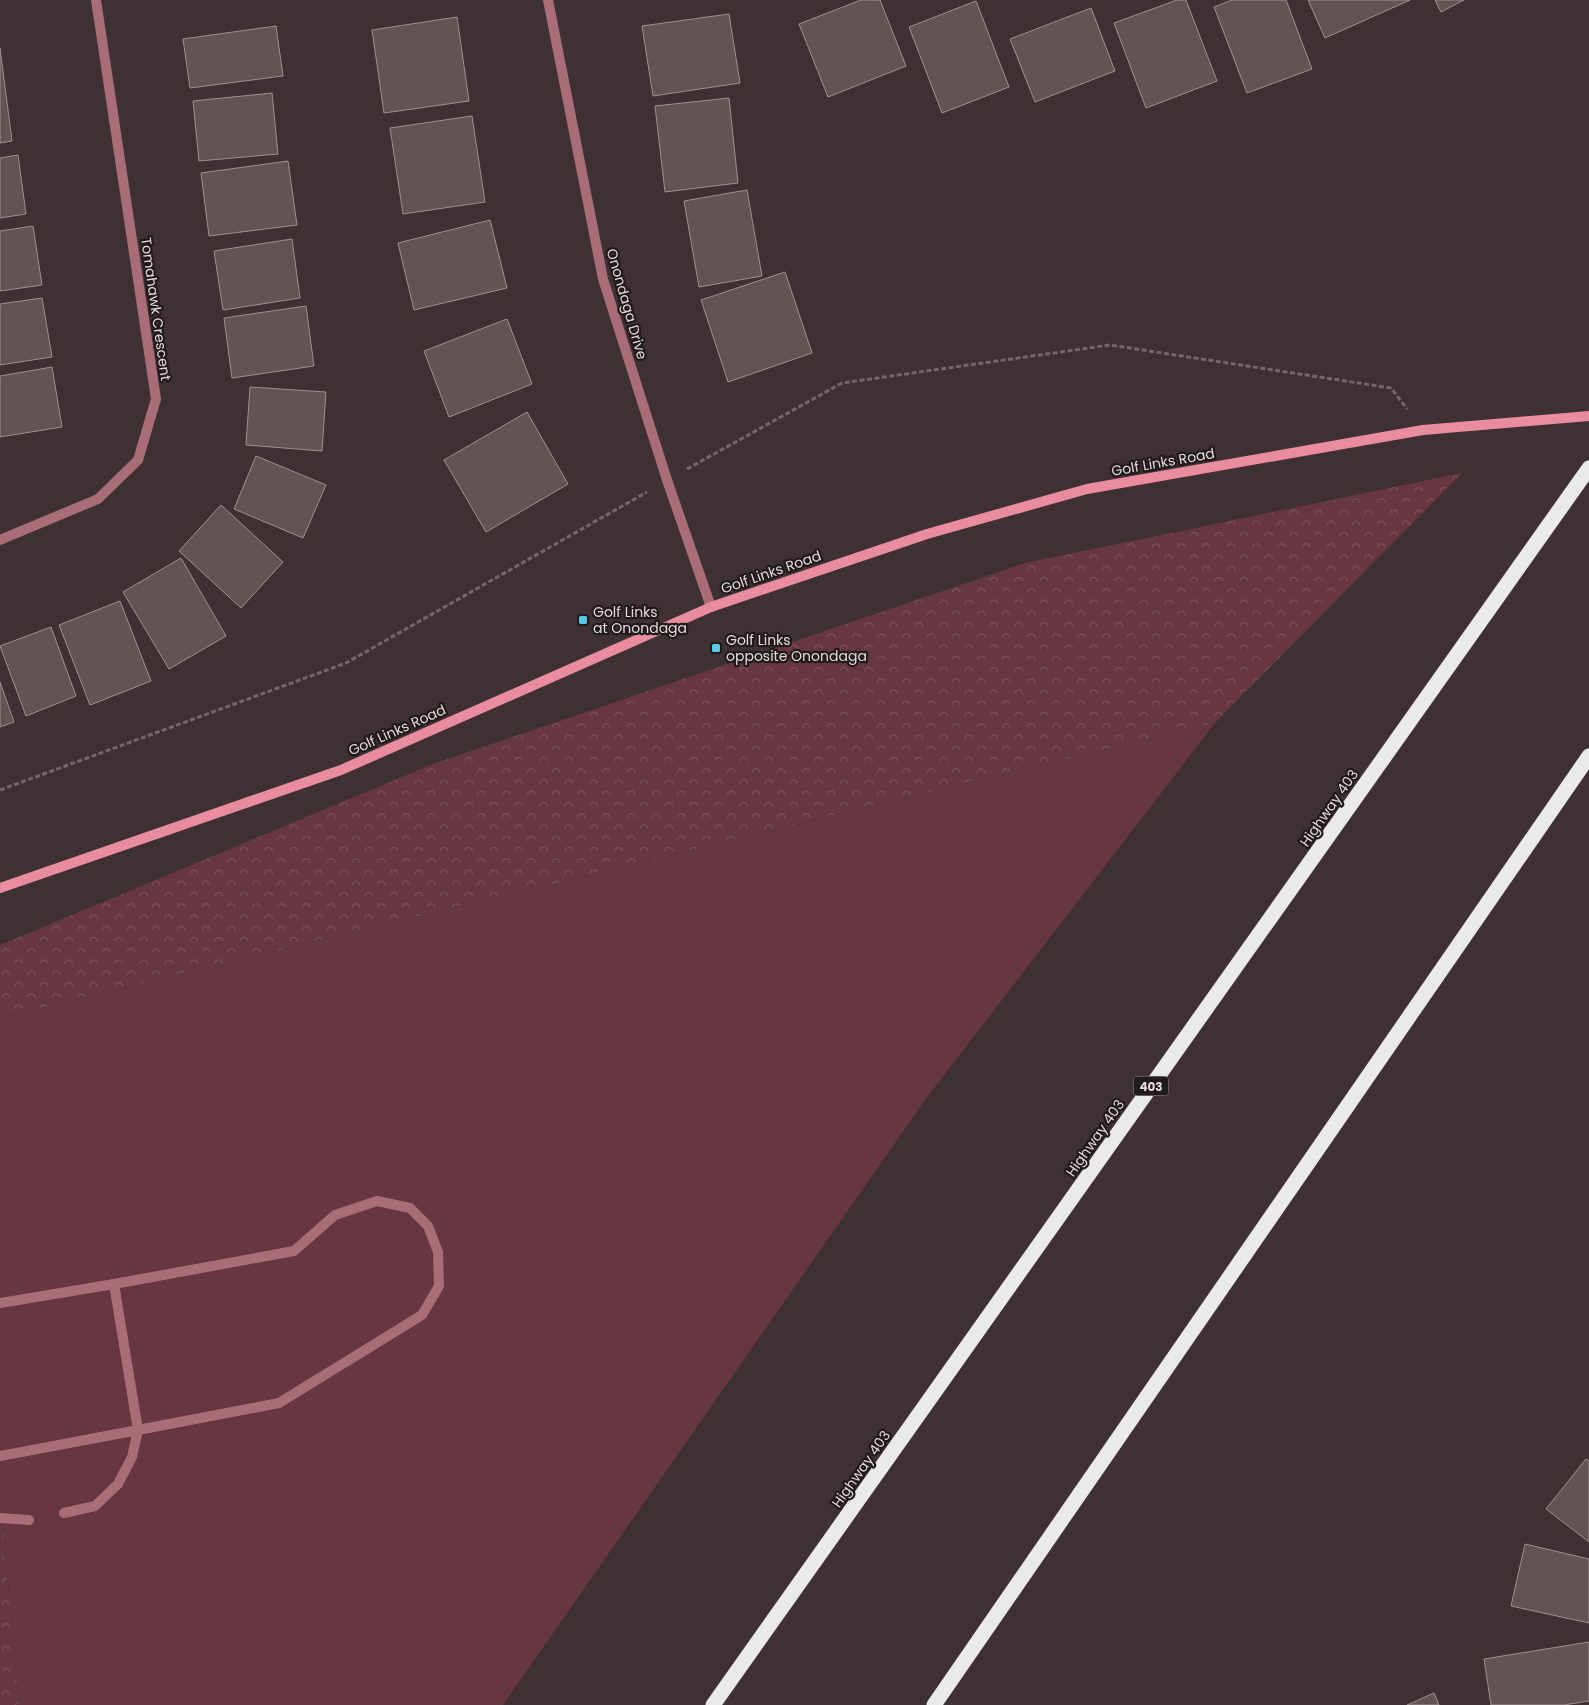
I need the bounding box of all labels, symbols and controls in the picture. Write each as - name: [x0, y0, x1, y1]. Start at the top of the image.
- street label: Tomahawk Crescent: [136, 236, 176, 382]
- street label: Onondaga Drive: [602, 246, 652, 362]
- street label: Golf Links Road: [1110, 443, 1216, 481]
- street label: Golf Links Road: [718, 545, 824, 599]
- place label: Golf Links at Onondaga: [593, 602, 687, 638]
- marker: Golf Links at Onondaga: [577, 614, 589, 626]
- place label: Golf Links opposite Onondaga: [726, 630, 867, 666]
- marker: Golf Links opposite Onondaga: [710, 642, 722, 654]
- street label: Golf Links Road: [345, 700, 449, 760]
- street label: Highway 403: [1295, 765, 1363, 851]
- road number: 403: [1134, 1076, 1168, 1096]
- street label: Highway 403: [1061, 1095, 1129, 1181]
- street label: Highway 403: [827, 1426, 895, 1512]

